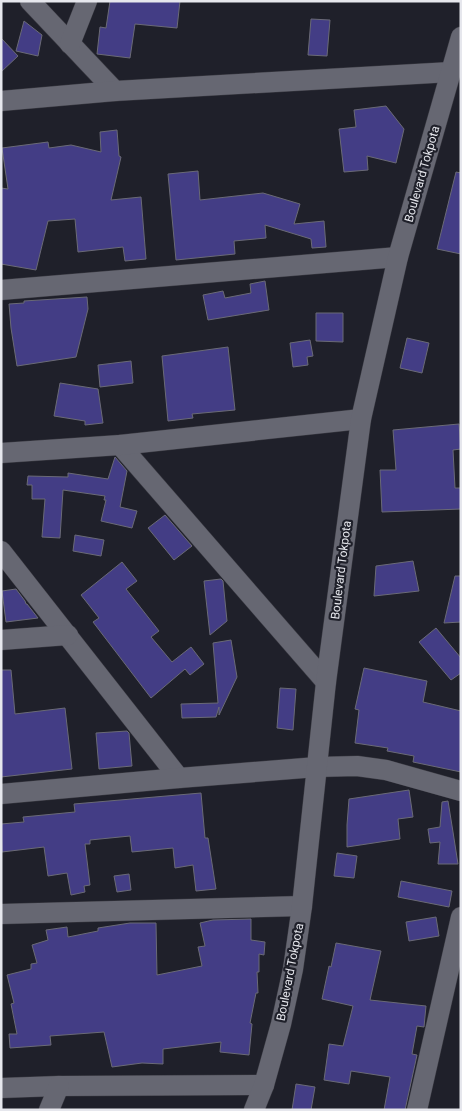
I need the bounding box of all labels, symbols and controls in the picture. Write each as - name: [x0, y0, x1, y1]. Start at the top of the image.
- street label: Boulevard Tokpota: [402, 124, 442, 224]
- street label: Boulevard Tokpota: [328, 520, 354, 620]
- street label: Boulevard Tokpota: [274, 922, 306, 1022]

